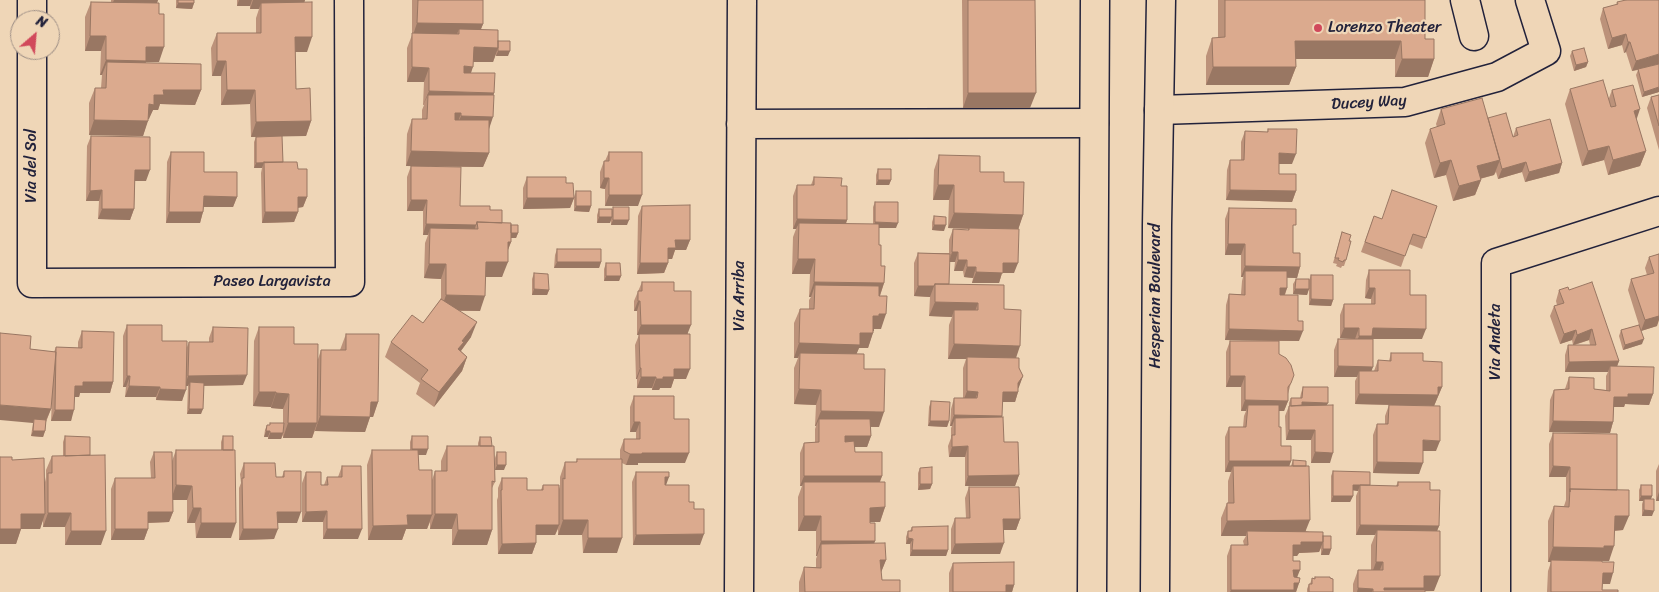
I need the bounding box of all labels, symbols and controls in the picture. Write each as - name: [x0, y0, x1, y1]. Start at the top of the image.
- text: N: [32, 9, 52, 35]
- north arrow: [10, 10, 60, 60]
- place label: Lorenzo Theater: [1328, 18, 1441, 38]
- marker: Lorenzo Theater: [1312, 22, 1324, 34]
- street label: Ducey Way: [1331, 91, 1407, 115]
- street label: Via del Sol: [22, 129, 42, 203]
- street label: Hesperian Boulevard: [1146, 224, 1166, 368]
- street label: Via Arriba: [730, 261, 750, 331]
- street label: Paseo Largavista: [213, 272, 331, 292]
- street label: Via Andeta: [1486, 304, 1506, 380]

